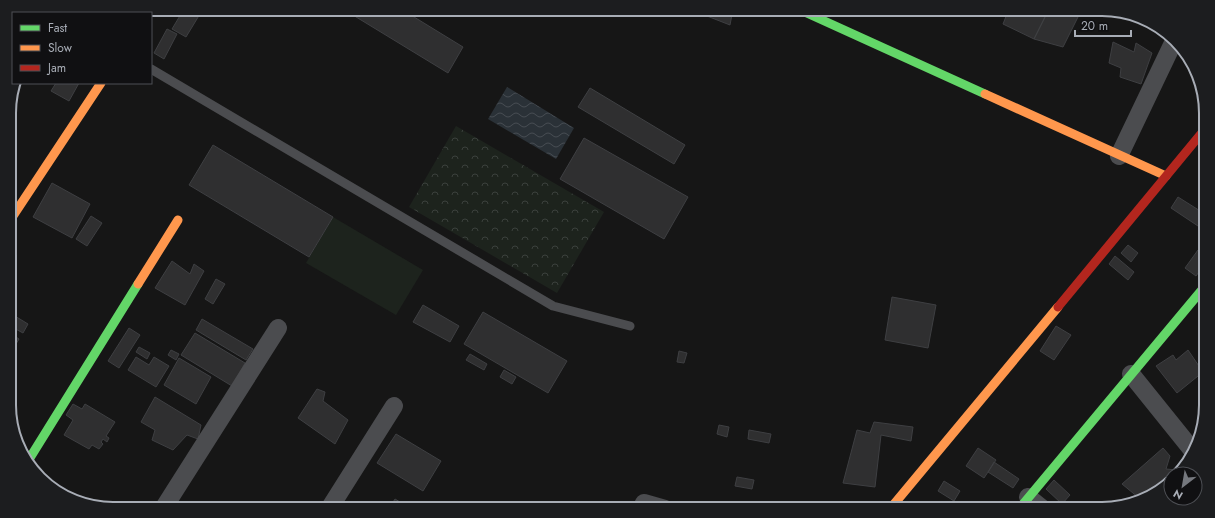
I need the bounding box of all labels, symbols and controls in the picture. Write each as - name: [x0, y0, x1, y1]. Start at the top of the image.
- legend: [12, 12, 152, 84]
- scale bar: [1075, 12, 1131, 38]
- text: 20 m: [1081, 17, 1108, 35]
- text: Fast: [48, 19, 67, 37]
- text: Slow: [48, 39, 73, 57]
- text: Jam: [46, 59, 66, 77]
- north arrow: [1163, 466, 1203, 506]
- text: N: [1170, 485, 1186, 504]

